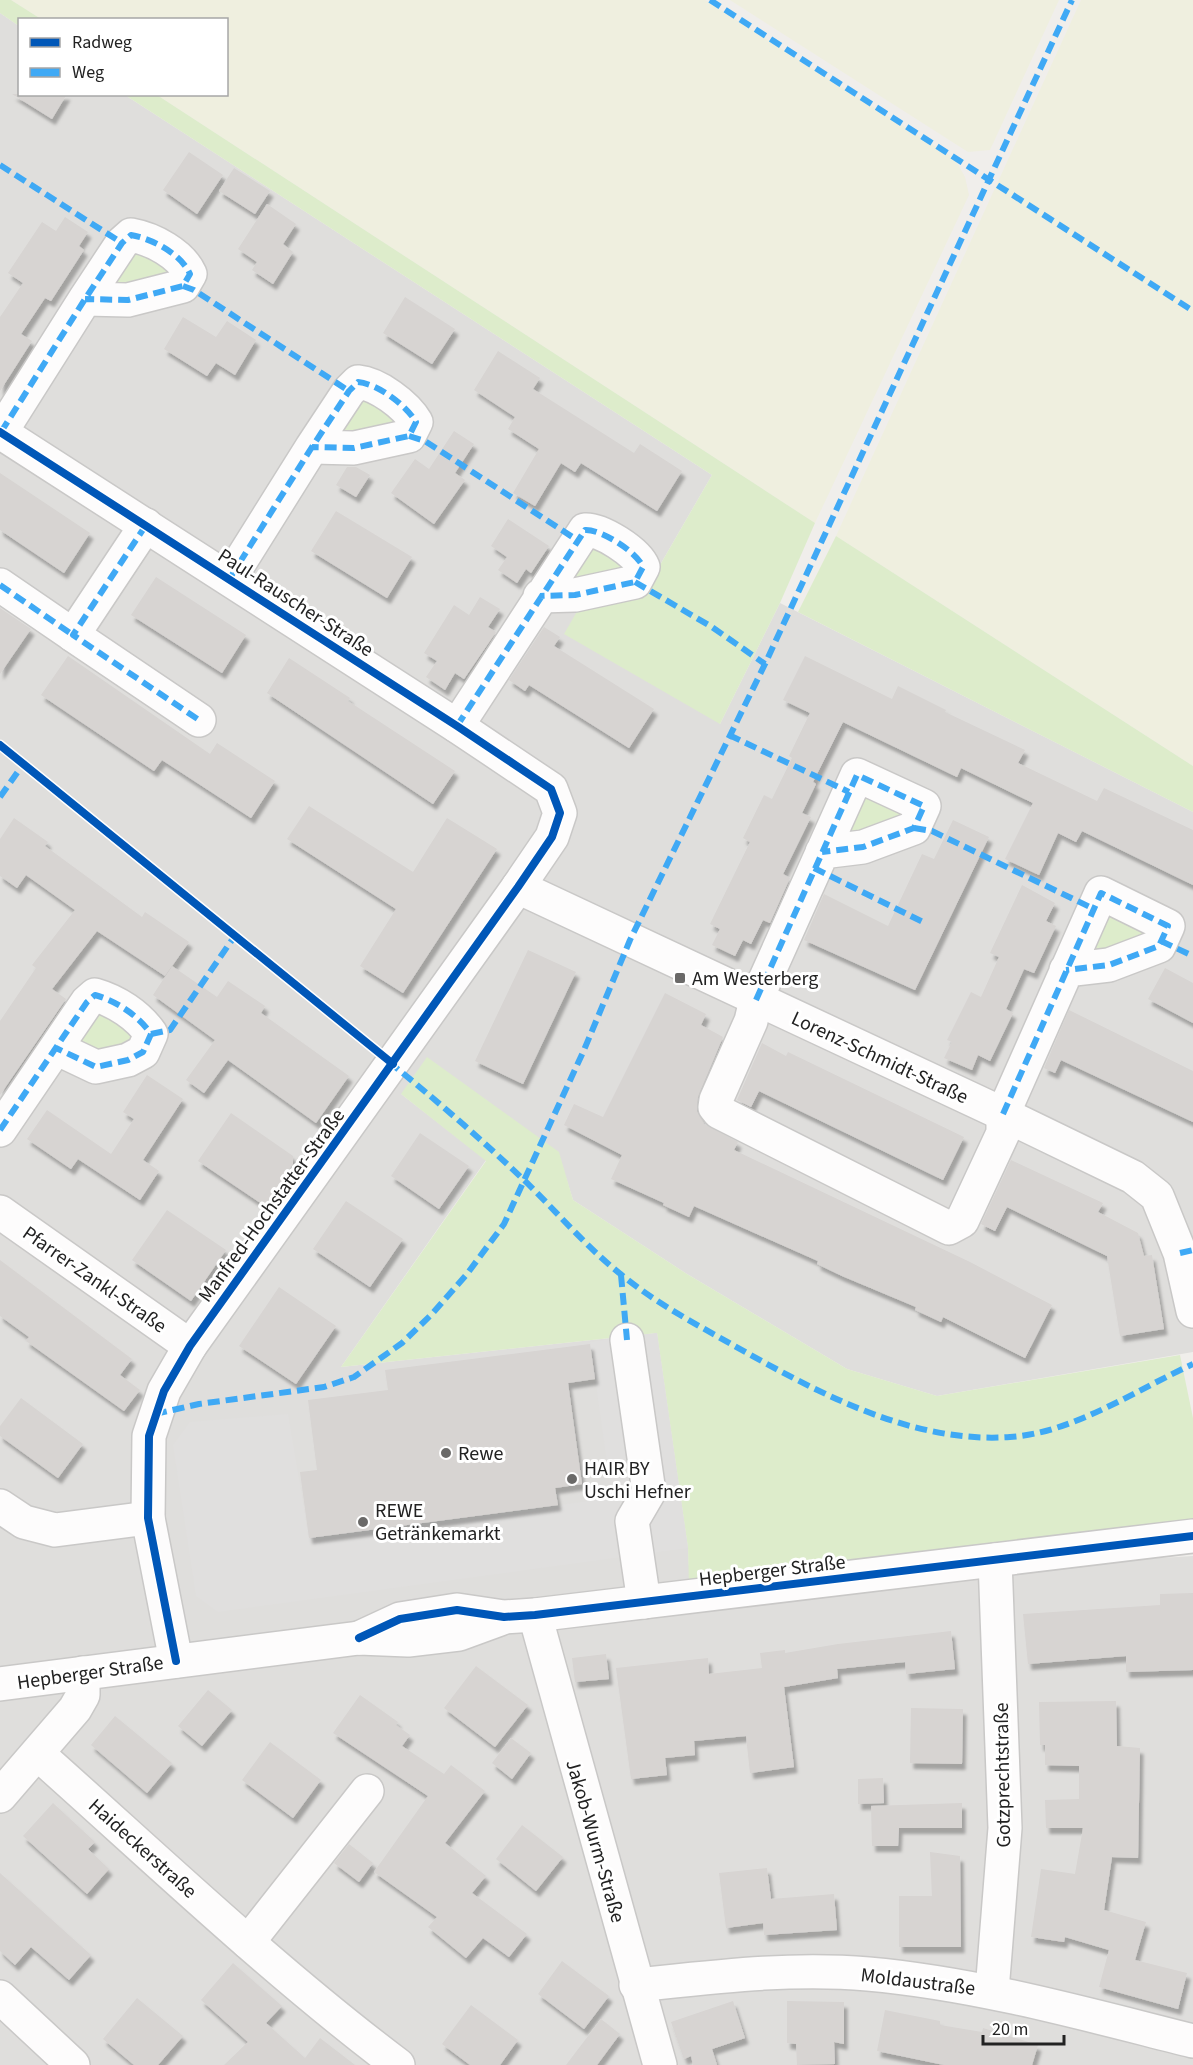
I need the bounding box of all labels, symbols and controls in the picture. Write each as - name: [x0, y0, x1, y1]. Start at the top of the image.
- legend: [18, 18, 228, 96]
- text: Radweg: [72, 30, 132, 55]
- text: Weg: [72, 60, 104, 85]
- street label: Paul-Rauscher-Straße: [212, 542, 379, 664]
- place label: Am Westerberg: [692, 965, 818, 993]
- marker: Am Westerberg: [673, 971, 687, 985]
- street label: Lorenz-Schmidt-Straße: [787, 1005, 973, 1111]
- street label: Manfred-Hochstatter-Straße: [192, 1103, 352, 1308]
- street label: Pfarrer-Zankl-Straße: [17, 1220, 172, 1340]
- place label: Rewe: [458, 1440, 504, 1468]
- marker: Rewe: [439, 1446, 453, 1460]
- place label: HAIR BY Uschi Hefner: [584, 1455, 691, 1506]
- marker: HAIR BY Uschi Hefner: [565, 1472, 579, 1486]
- place label: REWE Getränkemarkt: [375, 1497, 501, 1548]
- marker: REWE Getränkemarkt: [356, 1515, 370, 1529]
- street label: Hepberger Straße: [697, 1548, 847, 1594]
- street label: Hepberger Straße: [15, 1649, 165, 1697]
- street label: Gotzprechtstraße: [988, 1702, 1018, 1848]
- street label: Jakob-Wurm-Straße: [558, 1757, 632, 1926]
- street label: Haideckerstraße: [82, 1792, 203, 1905]
- street label: Moldaustraße: [859, 1961, 977, 2003]
- scale bar: [983, 2008, 1064, 2046]
- text: 20 m: [992, 2017, 1028, 2042]

